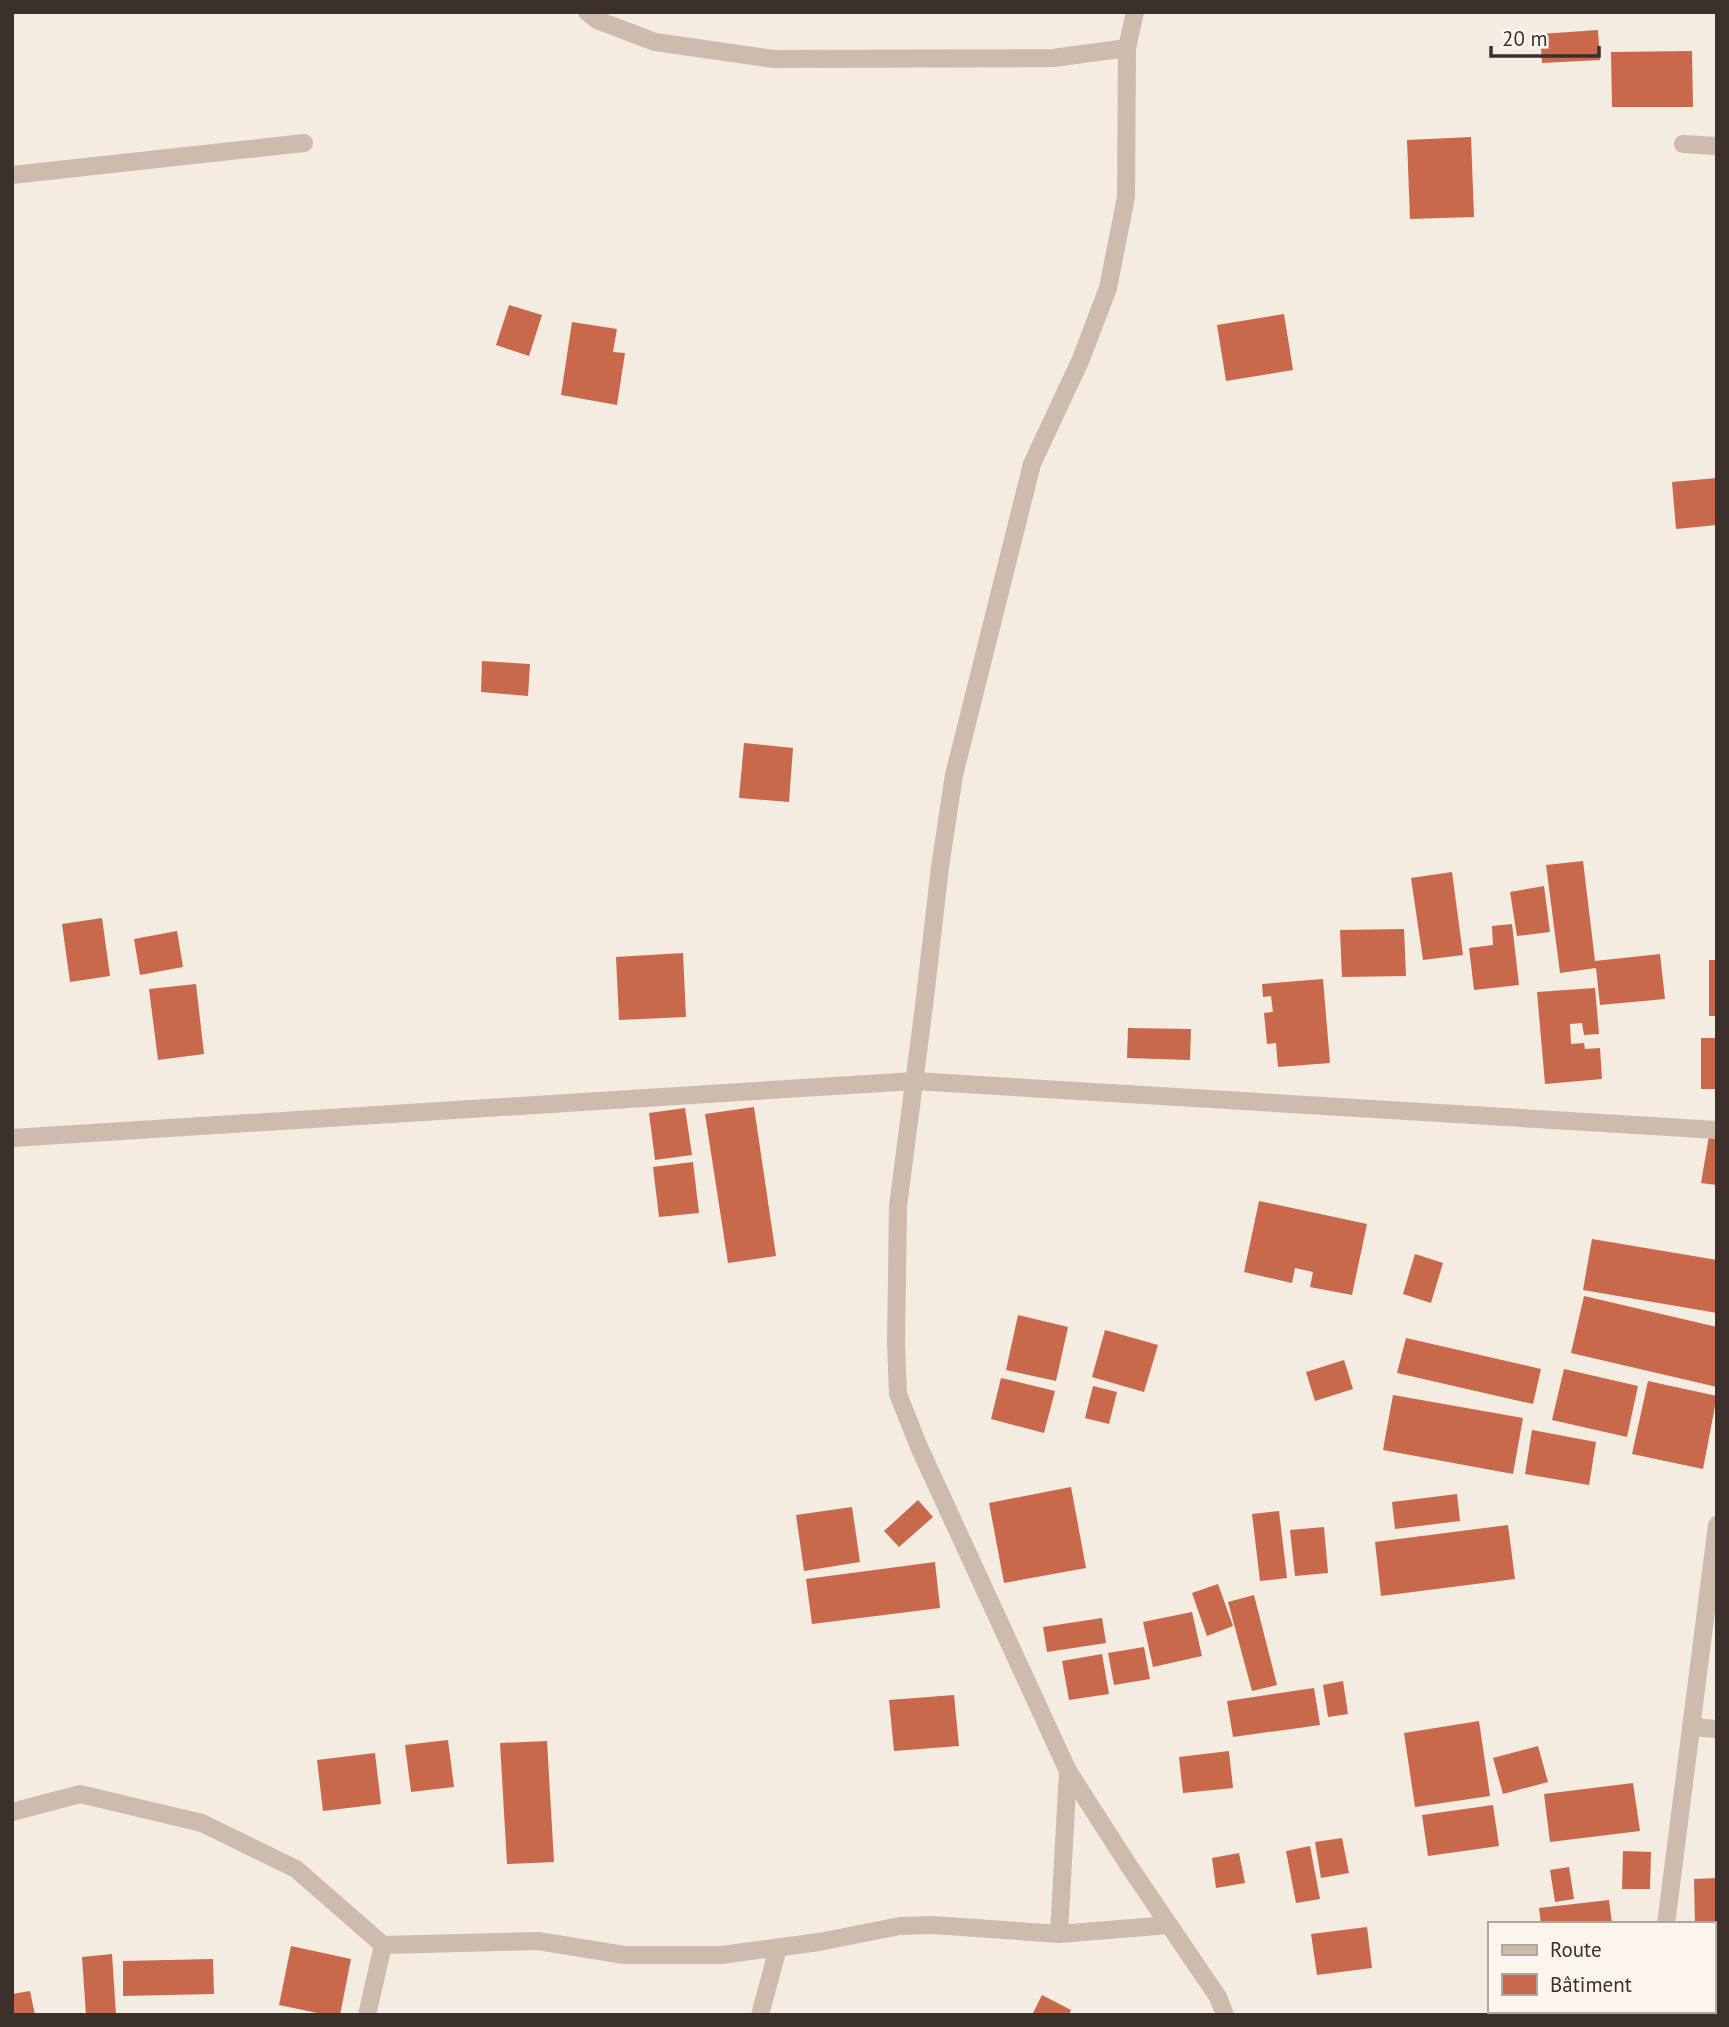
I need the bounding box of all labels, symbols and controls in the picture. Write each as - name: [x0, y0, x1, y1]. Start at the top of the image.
- scale bar: [1491, 14, 1600, 58]
- text: 20 m: [1502, 25, 1548, 52]
- legend: [1488, 1922, 1715, 2013]
- text: Route: [1550, 1936, 1602, 1963]
- text: Bâtiment: [1550, 1971, 1632, 1998]

